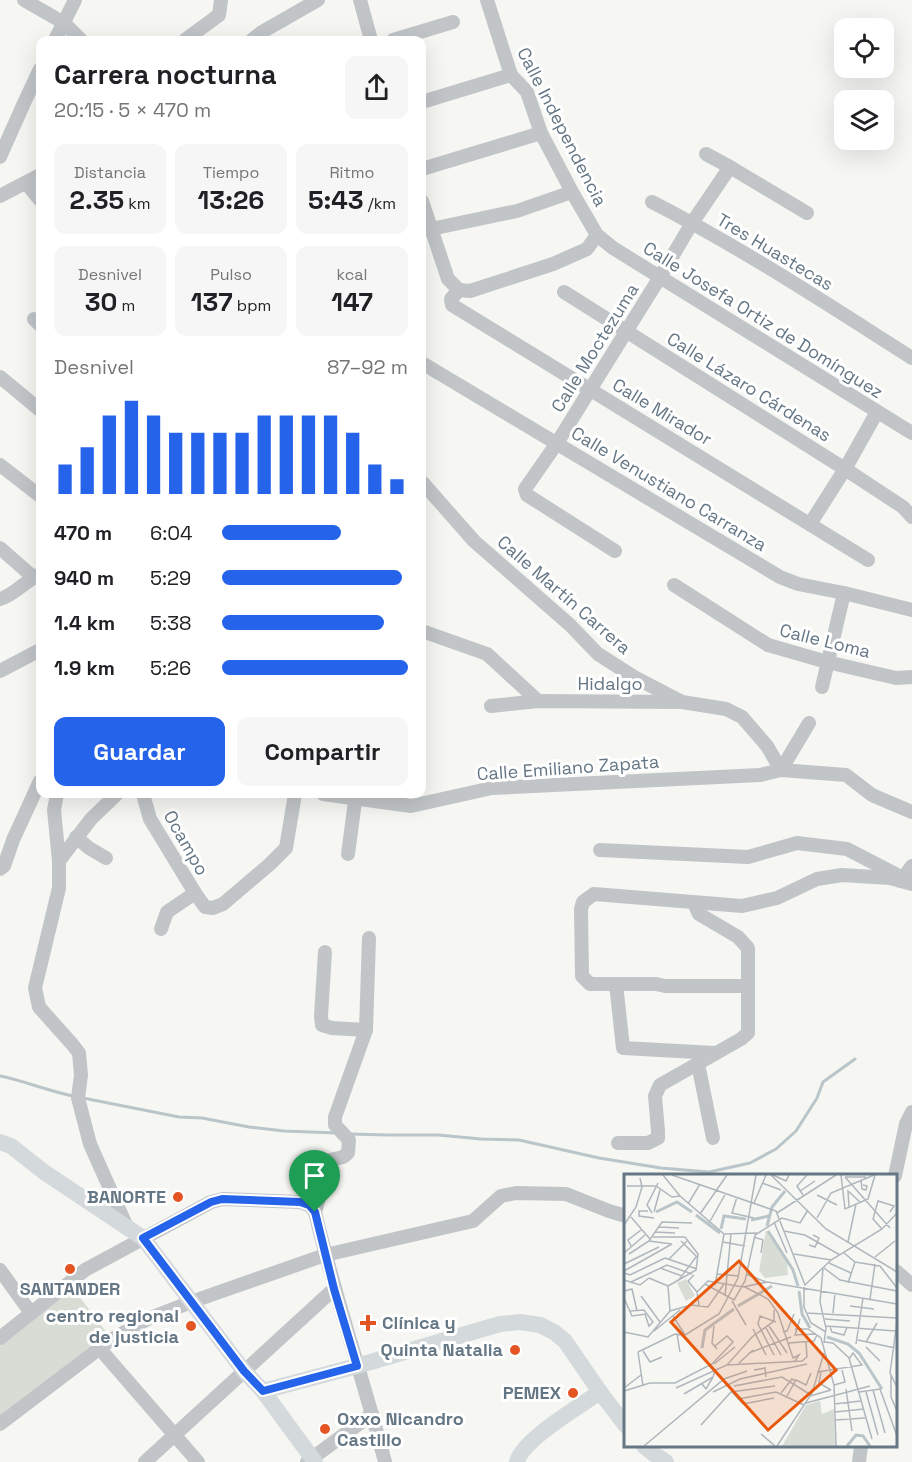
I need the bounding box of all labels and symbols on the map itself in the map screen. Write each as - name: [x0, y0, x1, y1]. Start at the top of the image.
- street label: Calle Independencia: [512, 43, 613, 210]
- street label: Tres Huastecas: [713, 208, 838, 295]
- street label: Calle Josefa Ortiz de Domínguez: [639, 236, 887, 403]
- street label: Calle Moctezuma: [546, 279, 643, 416]
- street label: Calle Lázaro Cárdenas: [663, 327, 836, 447]
- street label: Calle Mirador: [608, 373, 716, 450]
- street label: Calle Venustiano Carranza: [567, 421, 771, 556]
- street label: Calle Martín Carrera: [493, 530, 636, 659]
- street label: Calle Loma: [777, 618, 873, 663]
- street label: Hidalgo: [577, 672, 643, 695]
- street label: Calle Emiliano Zapata: [476, 750, 660, 785]
- street label: Ocampo: [159, 806, 214, 879]
- pin: [289, 1150, 340, 1212]
- inset map: [624, 1174, 897, 1447]
- place label: BANORTE: [87, 1185, 166, 1208]
- marker: BANORTE: [171, 1190, 185, 1204]
- marker: SANTANDER: [63, 1262, 77, 1276]
- place label: SANTANDER: [20, 1277, 120, 1300]
- place label: centro regional de justicia: [46, 1304, 180, 1348]
- place label: Clínica y: [382, 1311, 456, 1334]
- marker: Clínica y: [359, 1314, 377, 1332]
- marker: centro regional de justicia: [184, 1319, 198, 1333]
- place label: Quinta Natalia: [381, 1338, 504, 1361]
- marker: Quinta Natalia: [508, 1343, 522, 1357]
- place label: PEMEX: [503, 1381, 561, 1404]
- marker: PEMEX: [566, 1386, 580, 1400]
- place label: Oxxo Nicandro Castillo: [337, 1407, 464, 1451]
- marker: Oxxo Nicandro Castillo: [318, 1422, 332, 1436]

